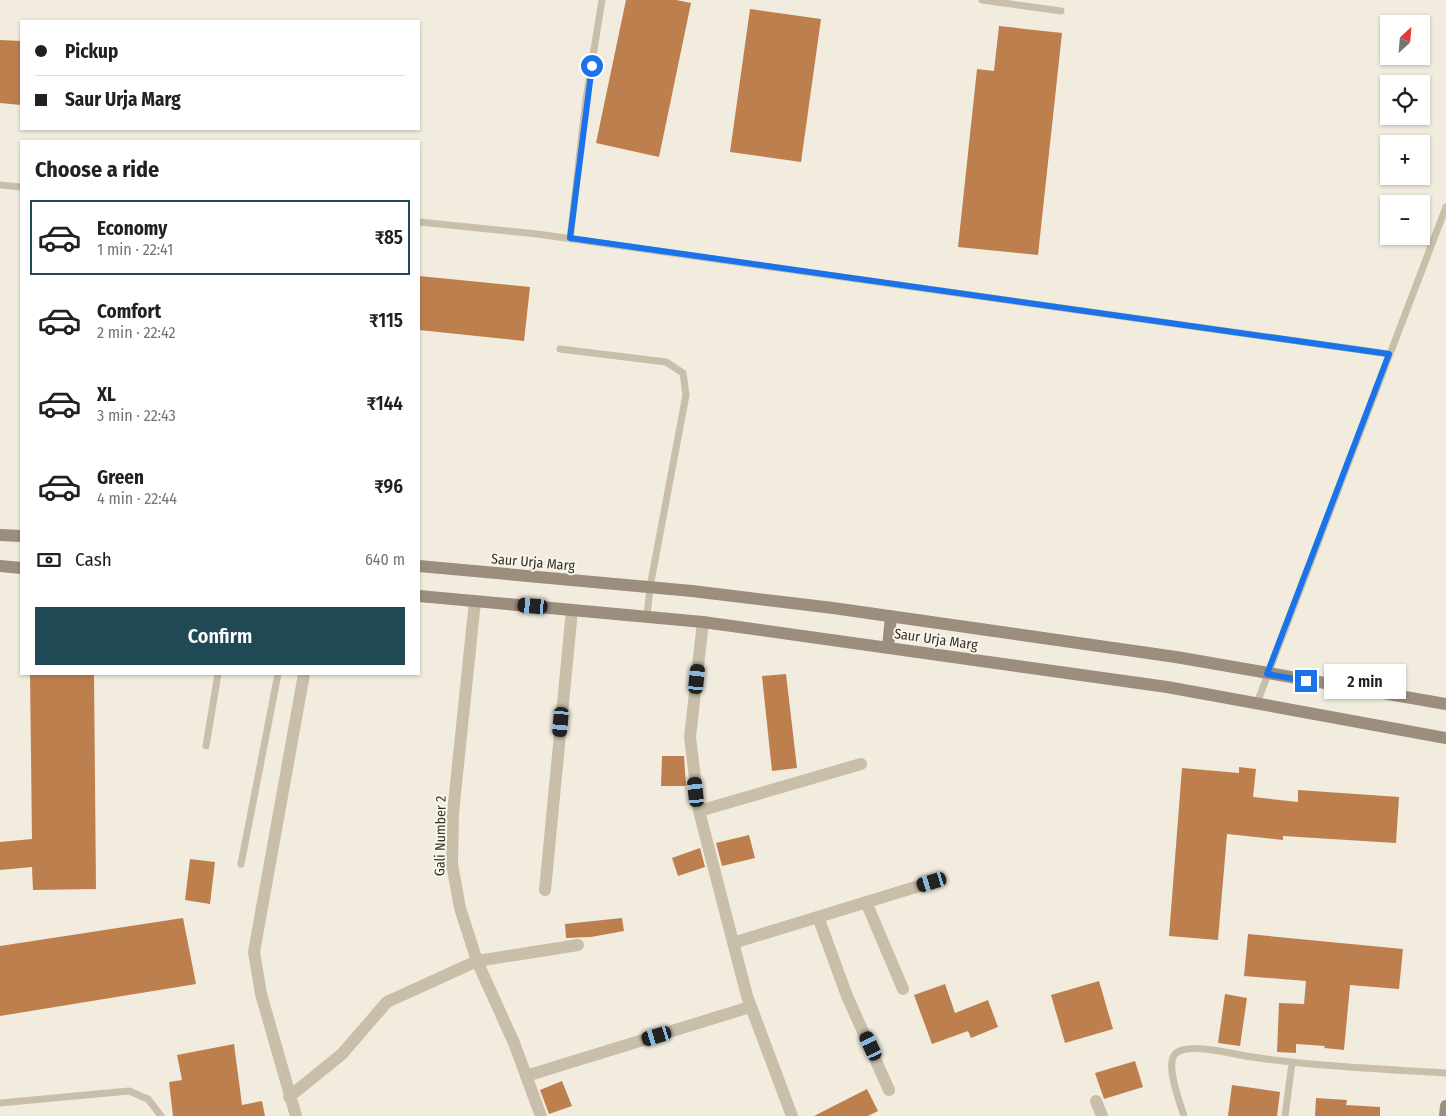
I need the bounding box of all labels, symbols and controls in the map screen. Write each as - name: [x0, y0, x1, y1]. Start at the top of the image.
- north arrow: [1380, 15, 1430, 65]
- map controls: [1380, 15, 1430, 245]
- text: Pickup: [65, 40, 118, 63]
- route start: [581, 55, 603, 77]
- button: locate: [1380, 75, 1430, 125]
- text: Saur Urja Marg: [65, 88, 181, 111]
- button: +: [1380, 135, 1430, 185]
- text: Choose a ride: [35, 156, 159, 183]
- button: −: [1380, 195, 1430, 245]
- icon: car: [37, 215, 82, 260]
- text: Economy: [97, 217, 167, 240]
- text: ₹85: [375, 226, 403, 249]
- text: 1 min · 22:41: [97, 240, 173, 259]
- icon: car: [37, 298, 82, 343]
- text: Comfort: [97, 300, 161, 323]
- text: ₹115: [369, 309, 403, 332]
- text: 2 min · 22:42: [97, 323, 176, 342]
- icon: car: [37, 381, 82, 426]
- text: XL: [97, 383, 116, 406]
- text: ₹144: [367, 392, 403, 415]
- text: 3 min · 22:43: [97, 406, 176, 425]
- icon: car: [37, 464, 82, 509]
- text: Green: [97, 466, 144, 489]
- text: ₹96: [374, 475, 403, 498]
- text: 4 min · 22:44: [97, 489, 177, 508]
- icon: cash: [35, 546, 63, 574]
- text: Cash: [75, 548, 112, 571]
- text: 640 m: [365, 550, 405, 569]
- street label: Saur Urja Marg: [490, 550, 576, 575]
- car: [517, 597, 548, 615]
- button: Confirm: [35, 607, 405, 665]
- street label: Saur Urja Marg: [893, 625, 979, 654]
- car: [687, 663, 706, 695]
- callout: 2 min: [1324, 664, 1406, 698]
- route end: [1295, 670, 1317, 692]
- text: 2 min: [1347, 672, 1383, 691]
- car: [552, 706, 569, 738]
- car: [686, 776, 705, 808]
- street label: Gali Number 2: [431, 796, 450, 876]
- car: [915, 870, 948, 894]
- car: [640, 1024, 673, 1048]
- car: [857, 1029, 884, 1063]

